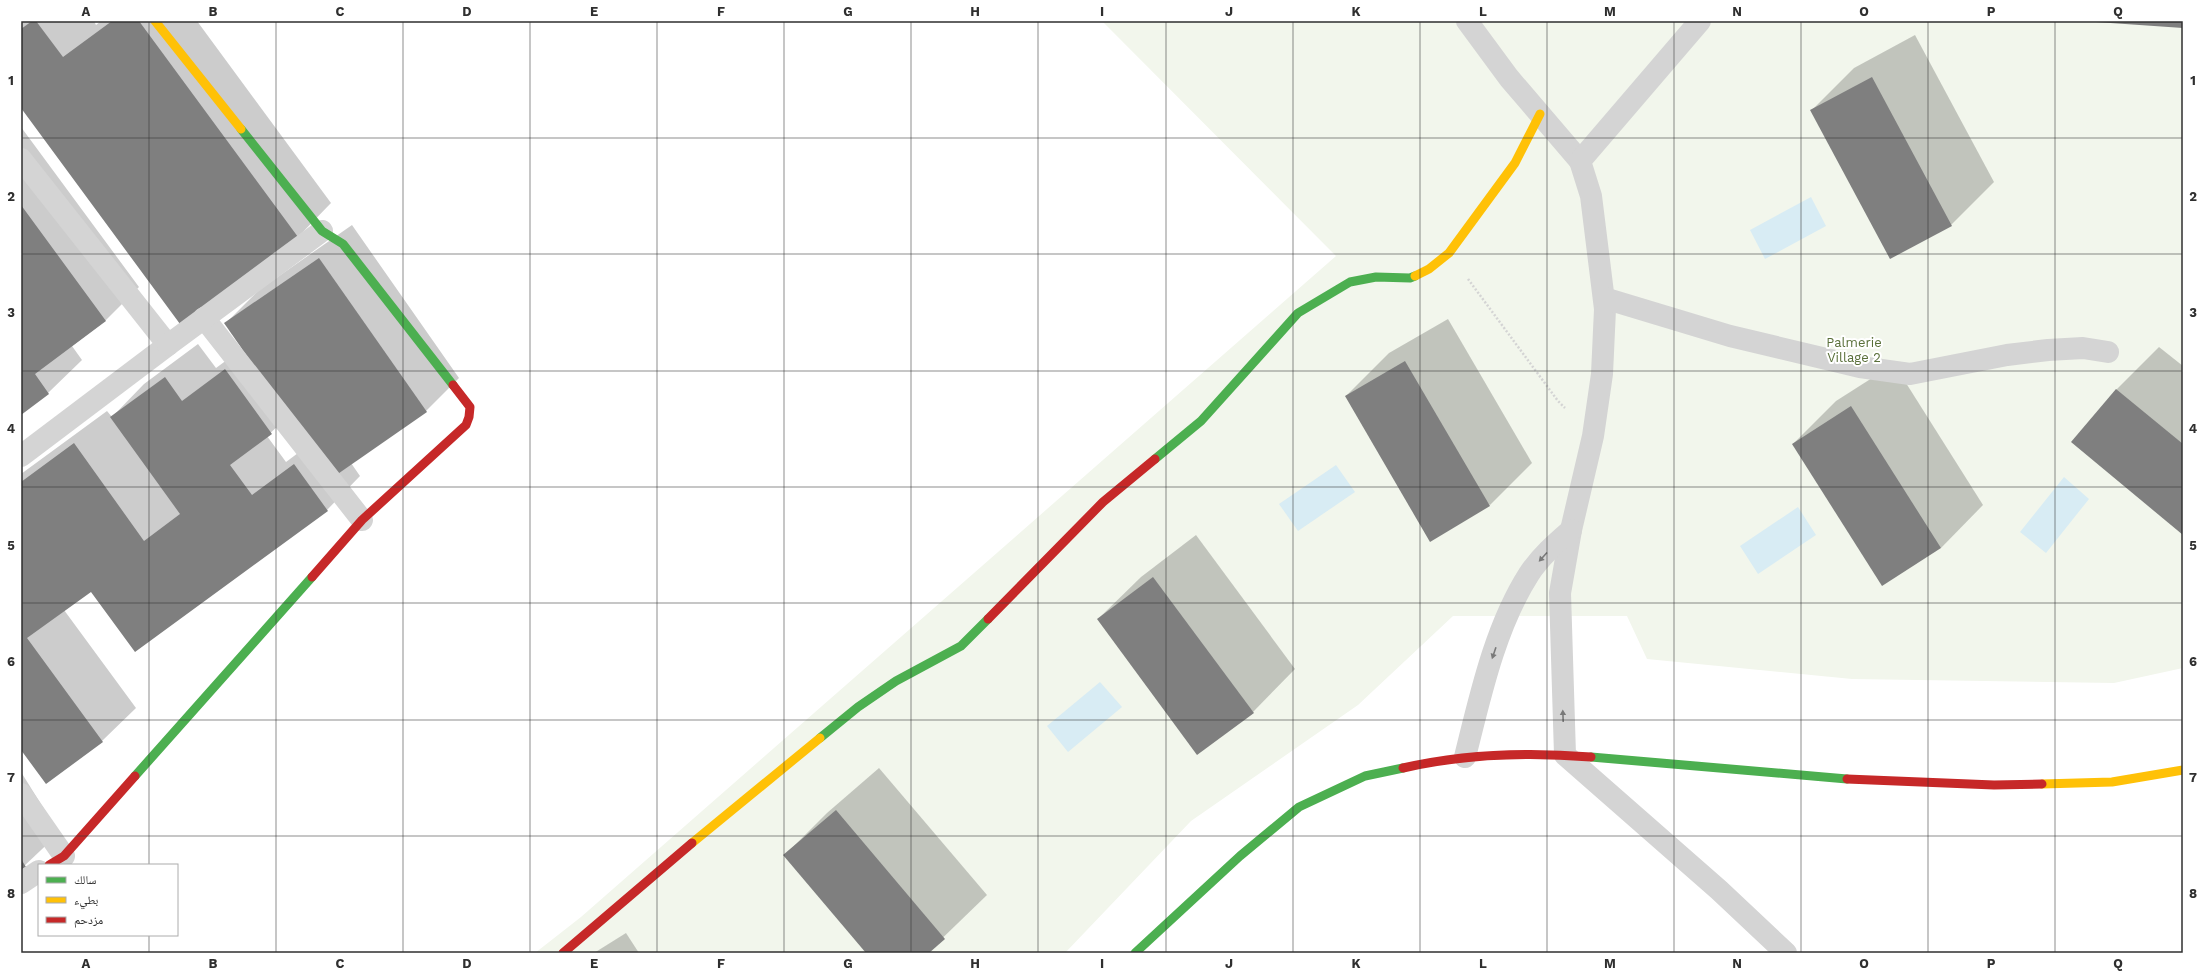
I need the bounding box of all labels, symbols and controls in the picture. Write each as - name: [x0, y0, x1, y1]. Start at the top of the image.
- text: A: [82, 4, 91, 19]
- text: B: [209, 4, 218, 19]
- text: C: [336, 4, 345, 19]
- text: D: [462, 4, 472, 19]
- text: E: [590, 4, 598, 19]
- text: F: [717, 4, 725, 19]
- text: G: [843, 4, 853, 19]
- text: H: [970, 4, 980, 19]
- text: I: [1100, 4, 1104, 19]
- text: J: [1225, 4, 1233, 19]
- text: K: [1351, 4, 1361, 19]
- text: L: [1479, 4, 1487, 19]
- text: M: [1604, 4, 1616, 19]
- text: N: [1732, 4, 1742, 19]
- text: O: [1859, 4, 1869, 19]
- text: P: [1987, 4, 1996, 19]
- text: Q: [2113, 4, 2123, 19]
- text: 1: [8, 73, 14, 88]
- text: 1: [2190, 73, 2196, 88]
- text: 2: [7, 189, 15, 204]
- text: 2: [2189, 189, 2197, 204]
- text: 3: [7, 305, 15, 320]
- text: 3: [2189, 305, 2197, 320]
- park label: Palmerie Village 2: [1826, 335, 1882, 365]
- text: 4: [7, 421, 16, 436]
- text: 4: [2189, 421, 2198, 436]
- text: 5: [7, 538, 15, 553]
- text: 5: [2189, 538, 2197, 553]
- one-way arrow: [1538, 552, 1547, 562]
- one-way arrow: [1491, 648, 1497, 660]
- text: 6: [7, 654, 15, 669]
- text: 6: [2189, 654, 2197, 669]
- one-way arrow: [1560, 710, 1567, 722]
- text: 7: [7, 770, 15, 785]
- text: 7: [2189, 770, 2197, 785]
- legend: [38, 864, 178, 936]
- text: سالك: [74, 873, 96, 887]
- text: 8: [7, 886, 15, 901]
- text: 8: [2189, 886, 2197, 901]
- text: بطيء: [74, 893, 98, 910]
- text: مزدحم: [74, 913, 103, 928]
- text: A: [82, 956, 91, 971]
- text: B: [209, 956, 218, 971]
- text: C: [336, 956, 345, 971]
- text: D: [462, 956, 472, 971]
- text: E: [590, 956, 598, 971]
- text: F: [717, 956, 725, 971]
- text: G: [843, 956, 853, 971]
- text: H: [970, 956, 980, 971]
- text: I: [1100, 956, 1104, 971]
- text: J: [1225, 956, 1233, 971]
- text: K: [1351, 956, 1361, 971]
- text: L: [1479, 956, 1487, 971]
- text: M: [1604, 956, 1616, 971]
- text: N: [1732, 956, 1742, 971]
- text: O: [1859, 956, 1869, 971]
- text: P: [1987, 956, 1996, 971]
- text: Q: [2113, 956, 2123, 971]

